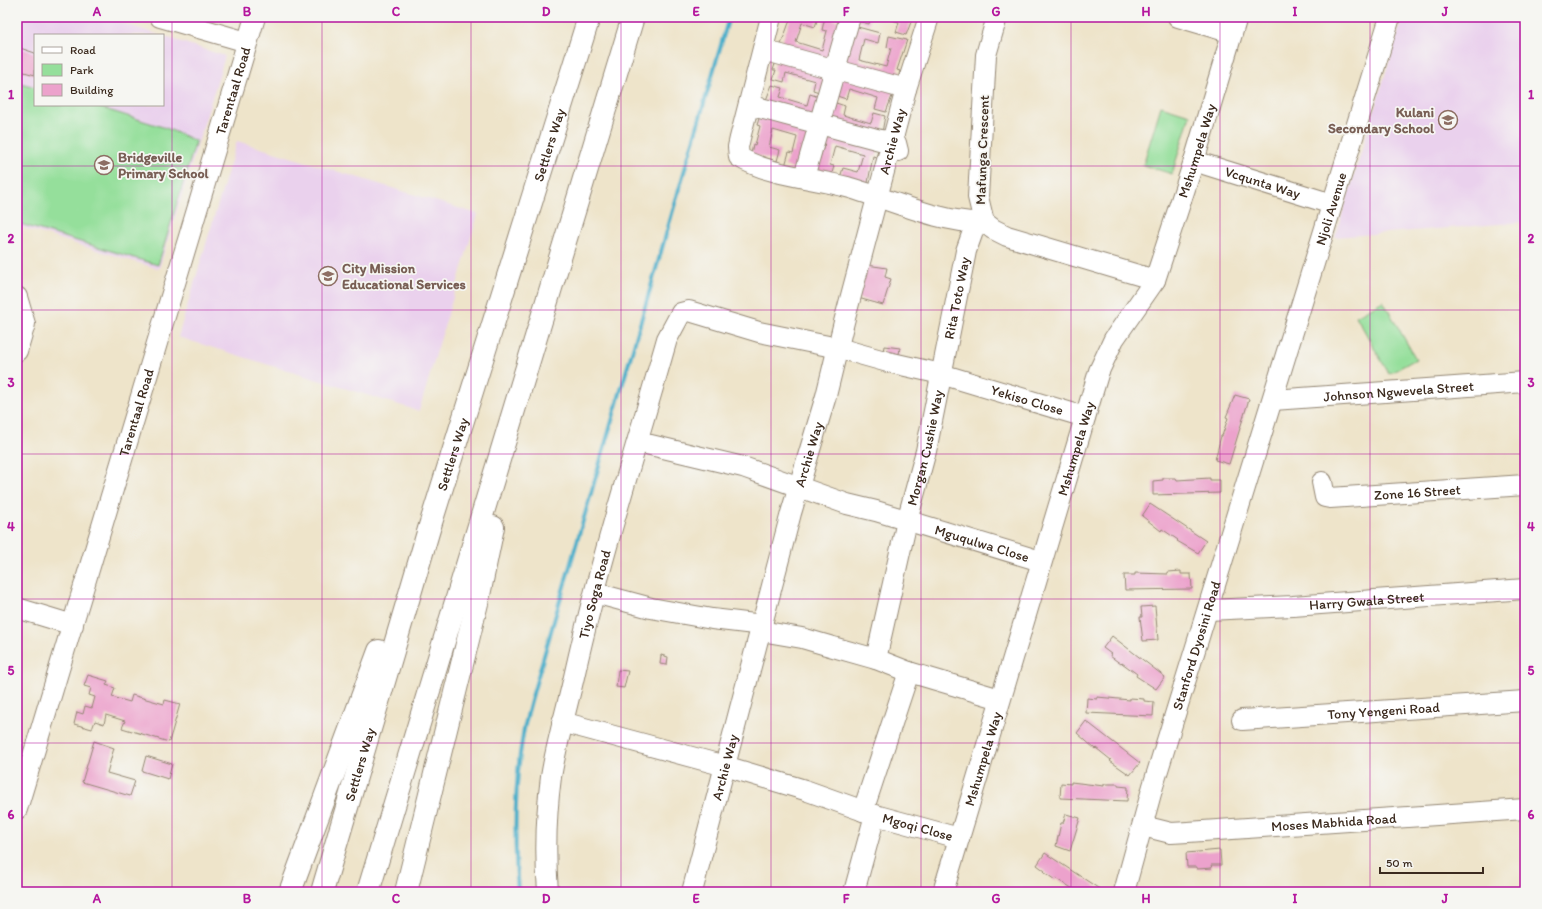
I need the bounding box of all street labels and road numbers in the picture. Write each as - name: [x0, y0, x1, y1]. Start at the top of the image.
- street label: Tarentaal Road: [212, 44, 255, 137]
- street label: Mafunga Crescent: [972, 95, 993, 205]
- street label: Mshumpela Way: [1175, 101, 1220, 200]
- street label: Settlers Way: [530, 106, 569, 184]
- street label: Archie Way: [876, 106, 910, 176]
- street label: Vcqunta Way: [1223, 163, 1303, 203]
- street label: Njoli Avenue: [1312, 170, 1351, 247]
- street label: Rita Toto Way: [941, 255, 974, 341]
- street label: Tarentaal Road: [115, 366, 158, 459]
- street label: Johnson Ngwevela Street: [1323, 378, 1474, 405]
- street label: Yekiso Close: [988, 381, 1066, 419]
- street label: Morgan Cushie Way: [904, 388, 947, 508]
- street label: Mshumpela Way: [1054, 399, 1099, 498]
- street label: Settlers Way: [433, 415, 472, 493]
- street label: Archie Way: [791, 419, 827, 489]
- street label: Zone 16 Street: [1373, 481, 1461, 504]
- street label: Mguqulwa Close: [933, 521, 1032, 566]
- street label: Tiyo Soga Road: [575, 548, 615, 641]
- street label: Stanford Dyosini Road: [1169, 579, 1225, 712]
- street label: Harry Gwala Street: [1309, 588, 1425, 614]
- street label: Tony Yengeni Road: [1327, 699, 1441, 723]
- street label: Mshumpela Way: [961, 709, 1006, 808]
- street label: Settlers Way: [341, 725, 379, 803]
- street label: Archie Way: [708, 732, 742, 802]
- street label: Mgoqi Close: [880, 809, 955, 845]
- street label: Moses Mabhida Road: [1271, 810, 1397, 835]

